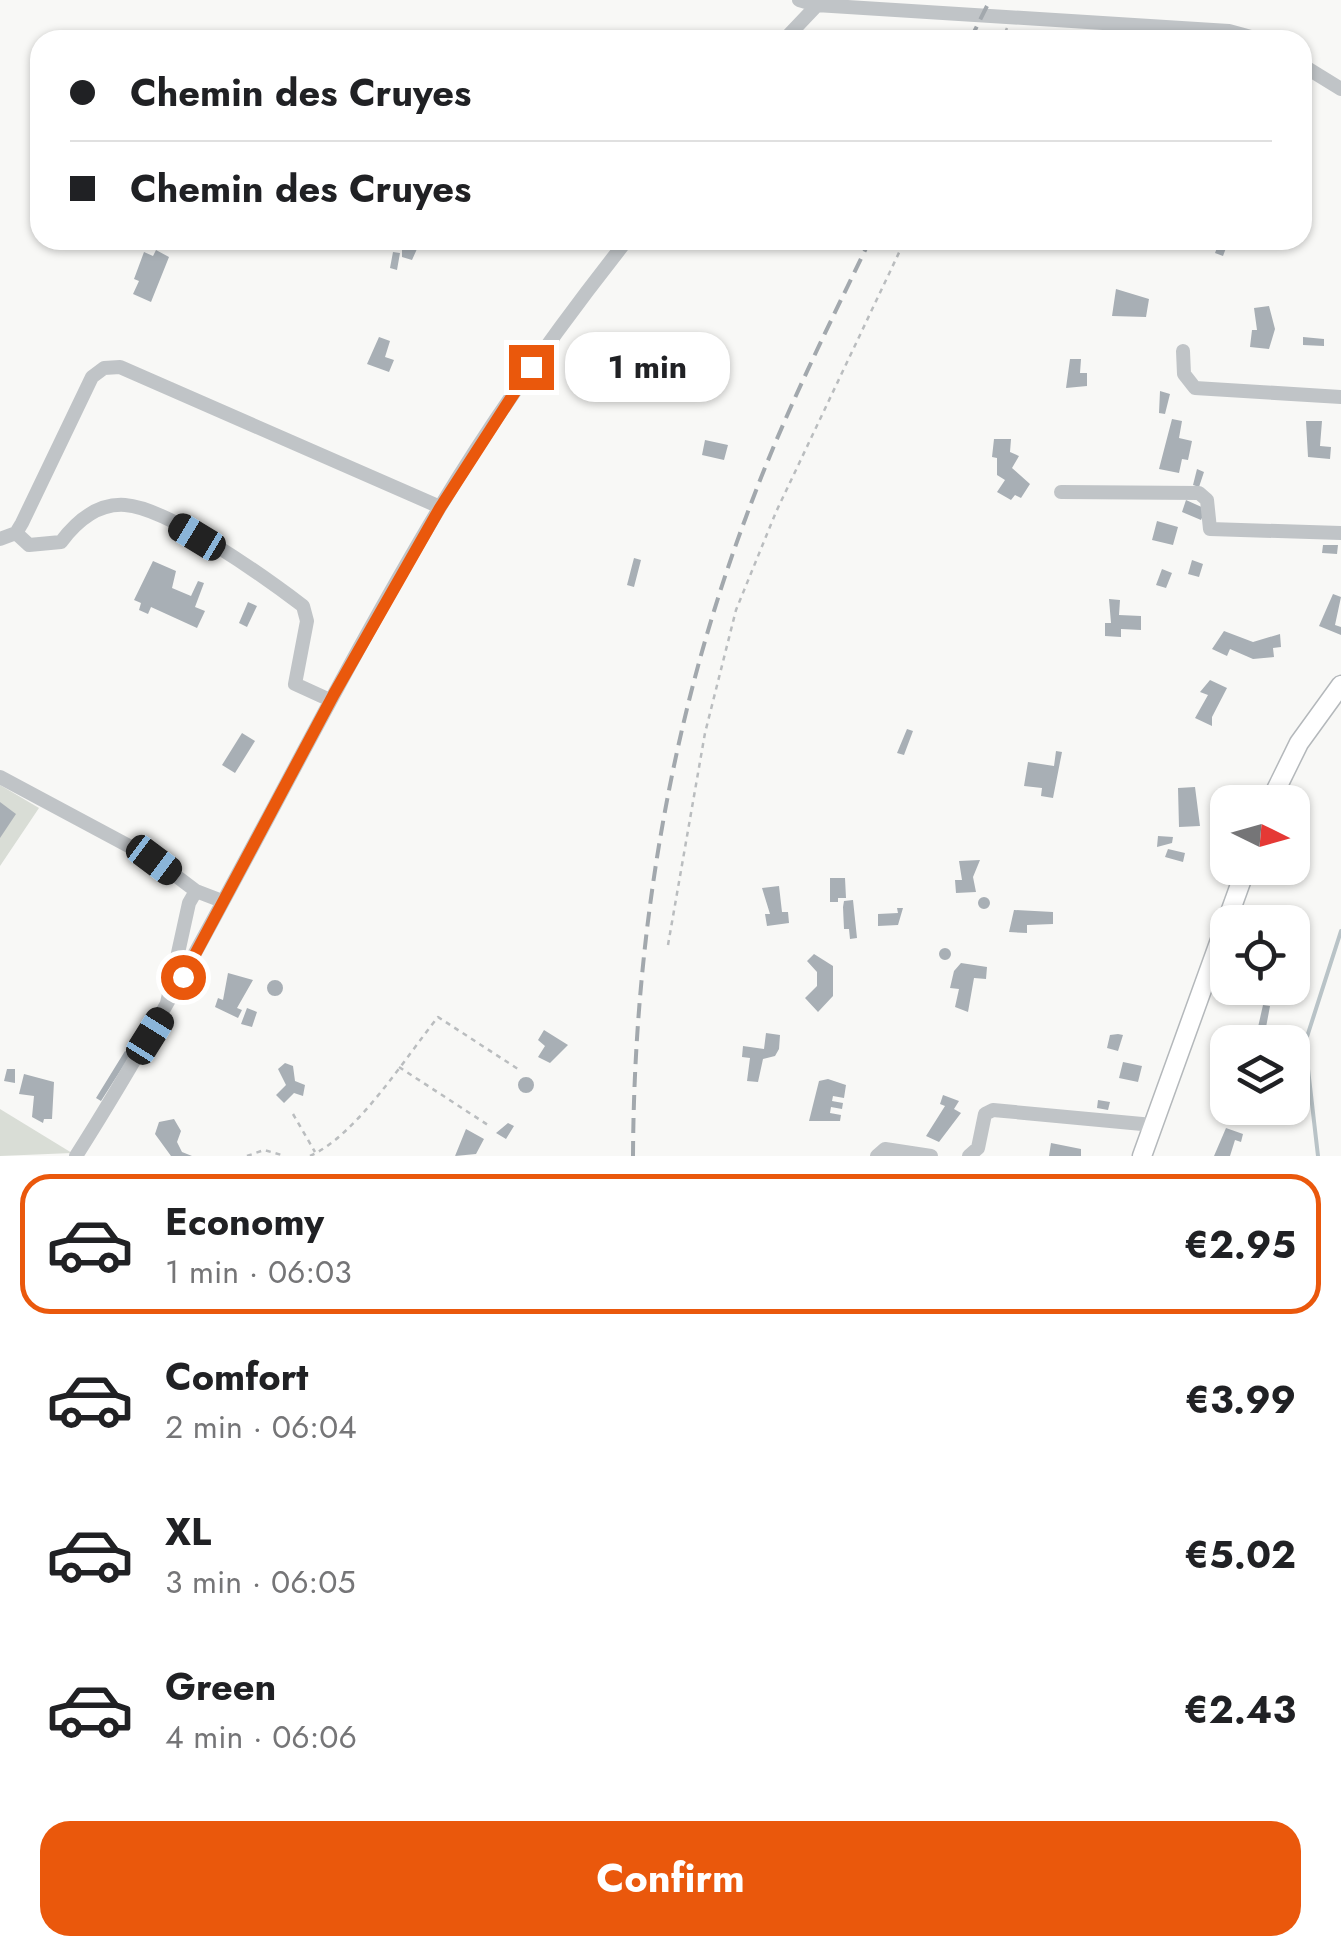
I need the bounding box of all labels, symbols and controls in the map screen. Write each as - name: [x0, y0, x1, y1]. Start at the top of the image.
- text: Chemin des Cruyes: [130, 65, 471, 120]
- text: Chemin des Cruyes: [130, 161, 471, 216]
- callout: 1 min: [566, 332, 731, 402]
- text: 1 min: [608, 344, 687, 390]
- route end: [509, 345, 554, 390]
- car: [164, 509, 230, 565]
- north arrow: [1210, 785, 1310, 885]
- map controls: [1210, 785, 1310, 1125]
- car: [121, 830, 187, 890]
- button: locate: [1210, 905, 1310, 1005]
- route start: [161, 955, 206, 1000]
- car: [121, 1003, 179, 1069]
- button: layers: [1210, 1025, 1310, 1125]
- text: Economy: [165, 1194, 324, 1249]
- icon: car: [45, 1199, 135, 1289]
- text: €2.95: [1184, 1217, 1296, 1272]
- text: 1 min · 06:03: [165, 1249, 352, 1295]
- text: Comfort: [165, 1349, 308, 1404]
- icon: car: [45, 1354, 135, 1444]
- text: €3.99: [1185, 1372, 1296, 1427]
- text: 2 min · 06:04: [165, 1404, 357, 1450]
- text: XL: [165, 1504, 211, 1559]
- icon: car: [45, 1509, 135, 1599]
- text: €5.02: [1184, 1527, 1296, 1582]
- text: 3 min · 06:05: [165, 1559, 355, 1605]
- text: Green: [165, 1659, 276, 1714]
- icon: car: [45, 1664, 135, 1754]
- text: €2.43: [1184, 1682, 1296, 1737]
- text: 4 min · 06:06: [165, 1714, 357, 1760]
- button: Confirm: [40, 1821, 1301, 1936]

